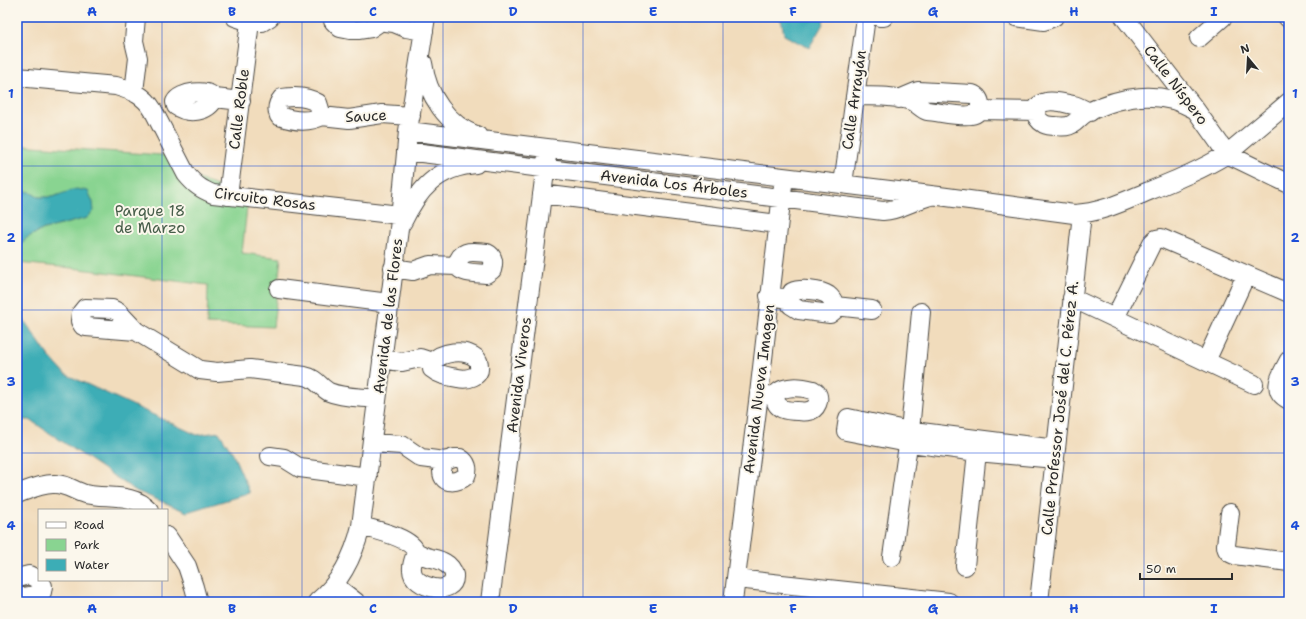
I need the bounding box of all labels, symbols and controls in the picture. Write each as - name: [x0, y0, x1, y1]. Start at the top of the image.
- text: A: [87, 3, 97, 20]
- text: B: [228, 3, 236, 20]
- text: C: [369, 3, 377, 20]
- text: D: [508, 3, 518, 20]
- text: E: [649, 3, 658, 20]
- text: F: [789, 3, 797, 20]
- text: G: [928, 3, 939, 20]
- text: H: [1069, 3, 1079, 20]
- text: I: [1210, 3, 1218, 20]
- north arrow: [1228, 38, 1268, 78]
- text: N: [1239, 40, 1252, 57]
- street label: Calle Níspero: [1139, 41, 1213, 129]
- street label: Calle Arrayán: [837, 49, 871, 151]
- street label: Calle Roble: [224, 67, 254, 151]
- text: 1: [8, 85, 14, 102]
- text: 1: [1292, 85, 1298, 102]
- street label: Sauce: [345, 105, 387, 127]
- street label: Avenida Los Árboles: [599, 164, 749, 203]
- street label: Circuito Rosas: [213, 183, 317, 215]
- park label: Parque 18 de Marzo: [115, 201, 185, 238]
- text: 2: [6, 229, 16, 246]
- text: 2: [1290, 229, 1300, 246]
- street label: Avenida de las Flores: [369, 237, 407, 395]
- street label: Calle Professor José del C. Pérez A.: [1037, 280, 1083, 536]
- street label: Avenida Nueva Imagen: [739, 303, 779, 475]
- street label: Avenida Viveros: [502, 316, 536, 434]
- text: 3: [6, 373, 16, 390]
- text: 3: [1290, 373, 1300, 390]
- legend: [38, 509, 168, 581]
- text: 4: [6, 517, 16, 534]
- text: Road: [74, 517, 105, 533]
- text: 4: [1290, 517, 1300, 534]
- text: Park: [74, 537, 100, 553]
- scale bar: [1140, 555, 1232, 581]
- text: Water: [74, 557, 110, 573]
- text: 50 m: [1146, 561, 1176, 577]
- text: A: [87, 600, 97, 617]
- text: B: [228, 600, 236, 617]
- text: C: [369, 600, 377, 617]
- text: D: [508, 600, 518, 617]
- text: E: [649, 600, 658, 617]
- text: F: [789, 600, 797, 617]
- text: G: [928, 600, 939, 617]
- text: H: [1069, 600, 1079, 617]
- text: I: [1210, 600, 1218, 617]

